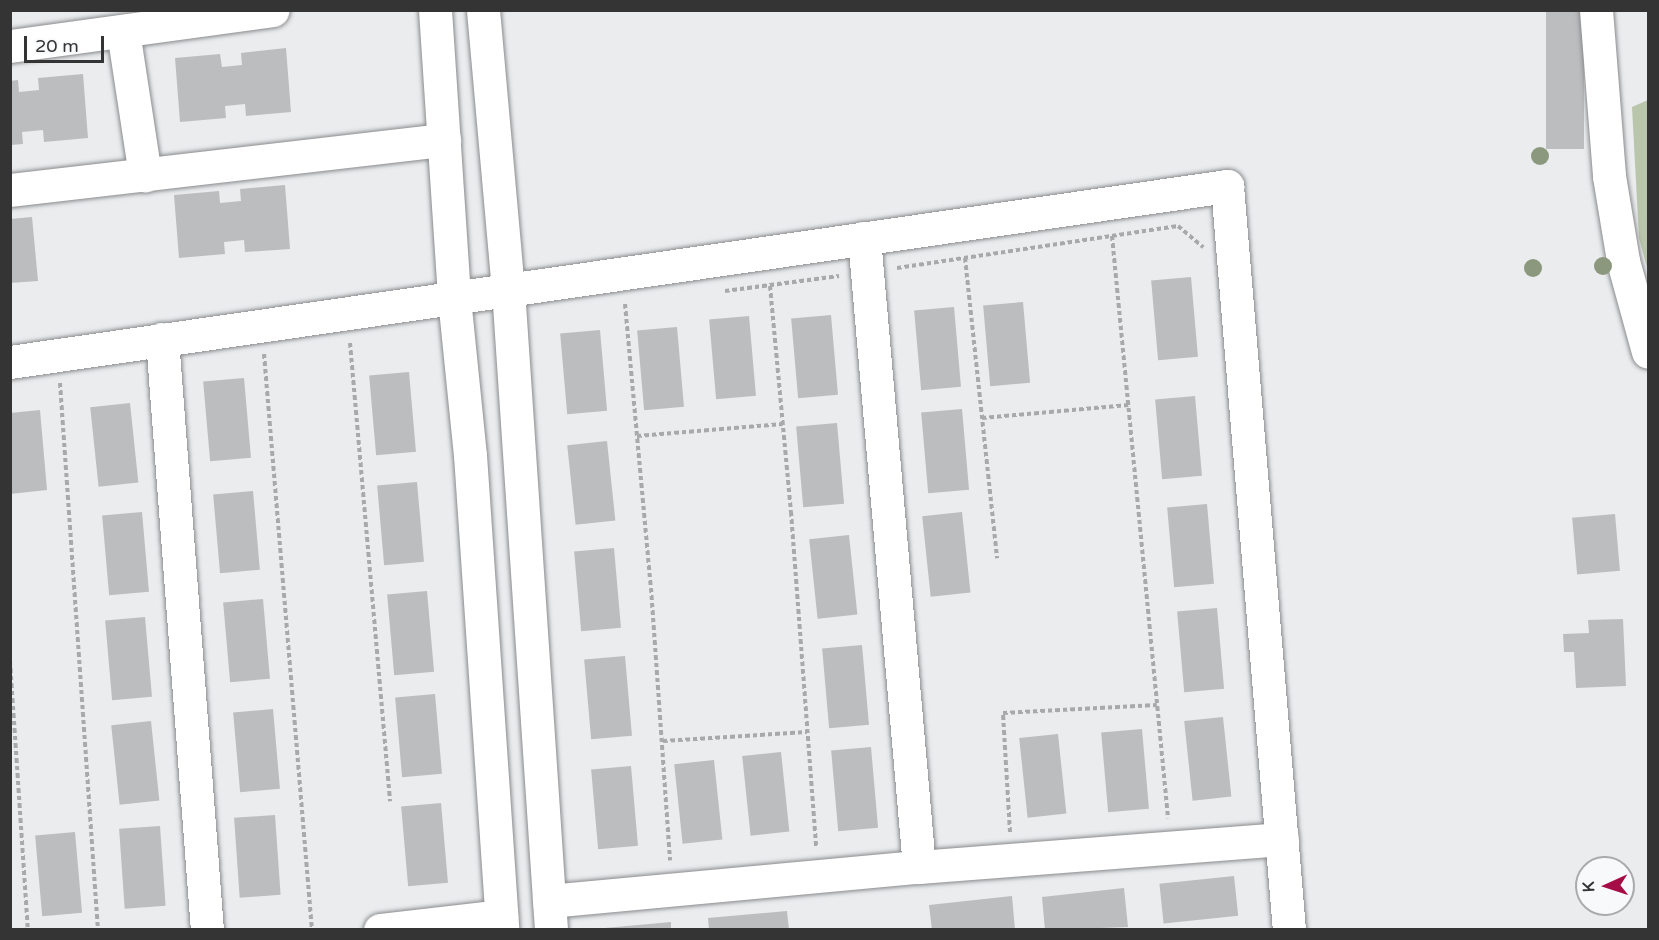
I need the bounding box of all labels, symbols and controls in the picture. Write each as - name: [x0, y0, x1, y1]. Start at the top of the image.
- scale bar: [27, 24, 106, 62]
- text: 20 m: [35, 35, 79, 57]
- north arrow: [1575, 856, 1635, 916]
- text: K: [1579, 881, 1599, 893]

